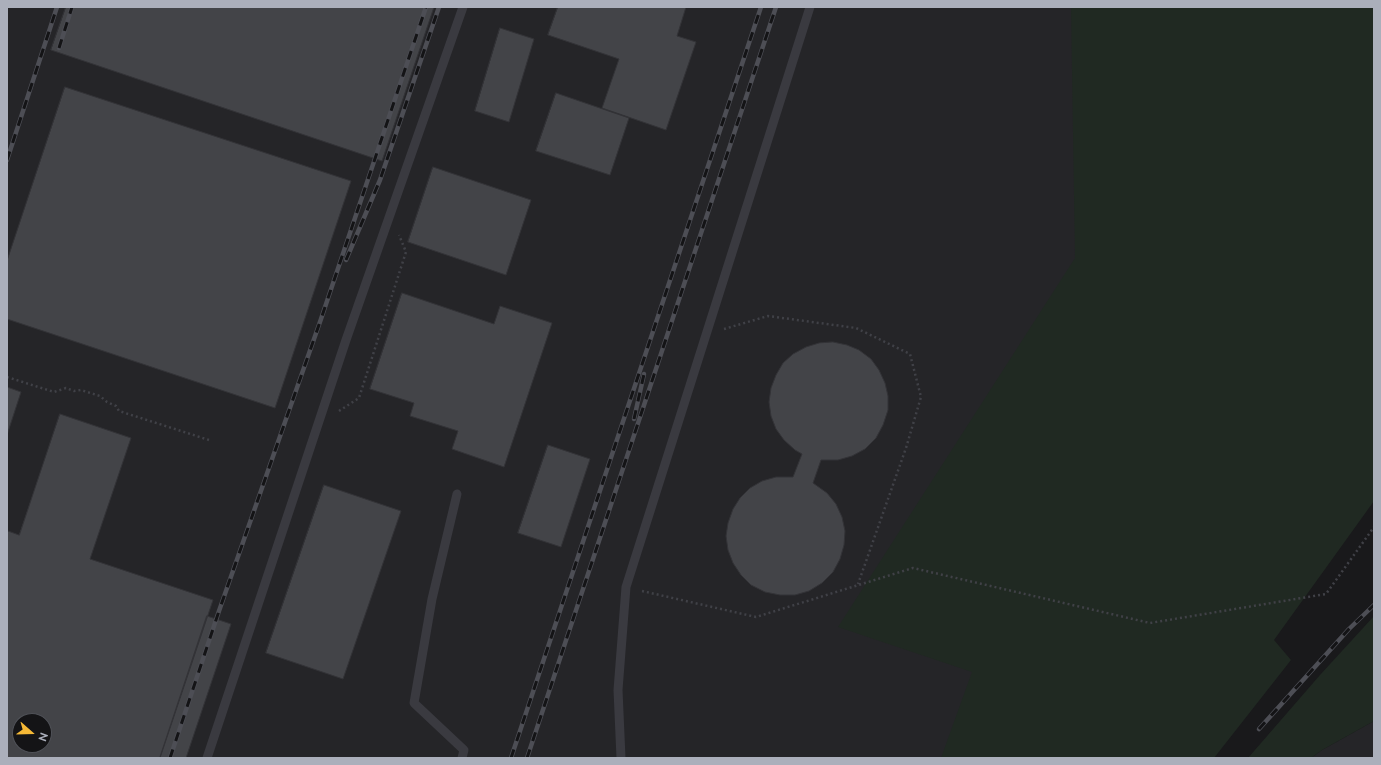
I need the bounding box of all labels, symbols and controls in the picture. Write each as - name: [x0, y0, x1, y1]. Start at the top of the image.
- north arrow: [12, 713, 52, 753]
- text: N: [35, 731, 50, 743]

